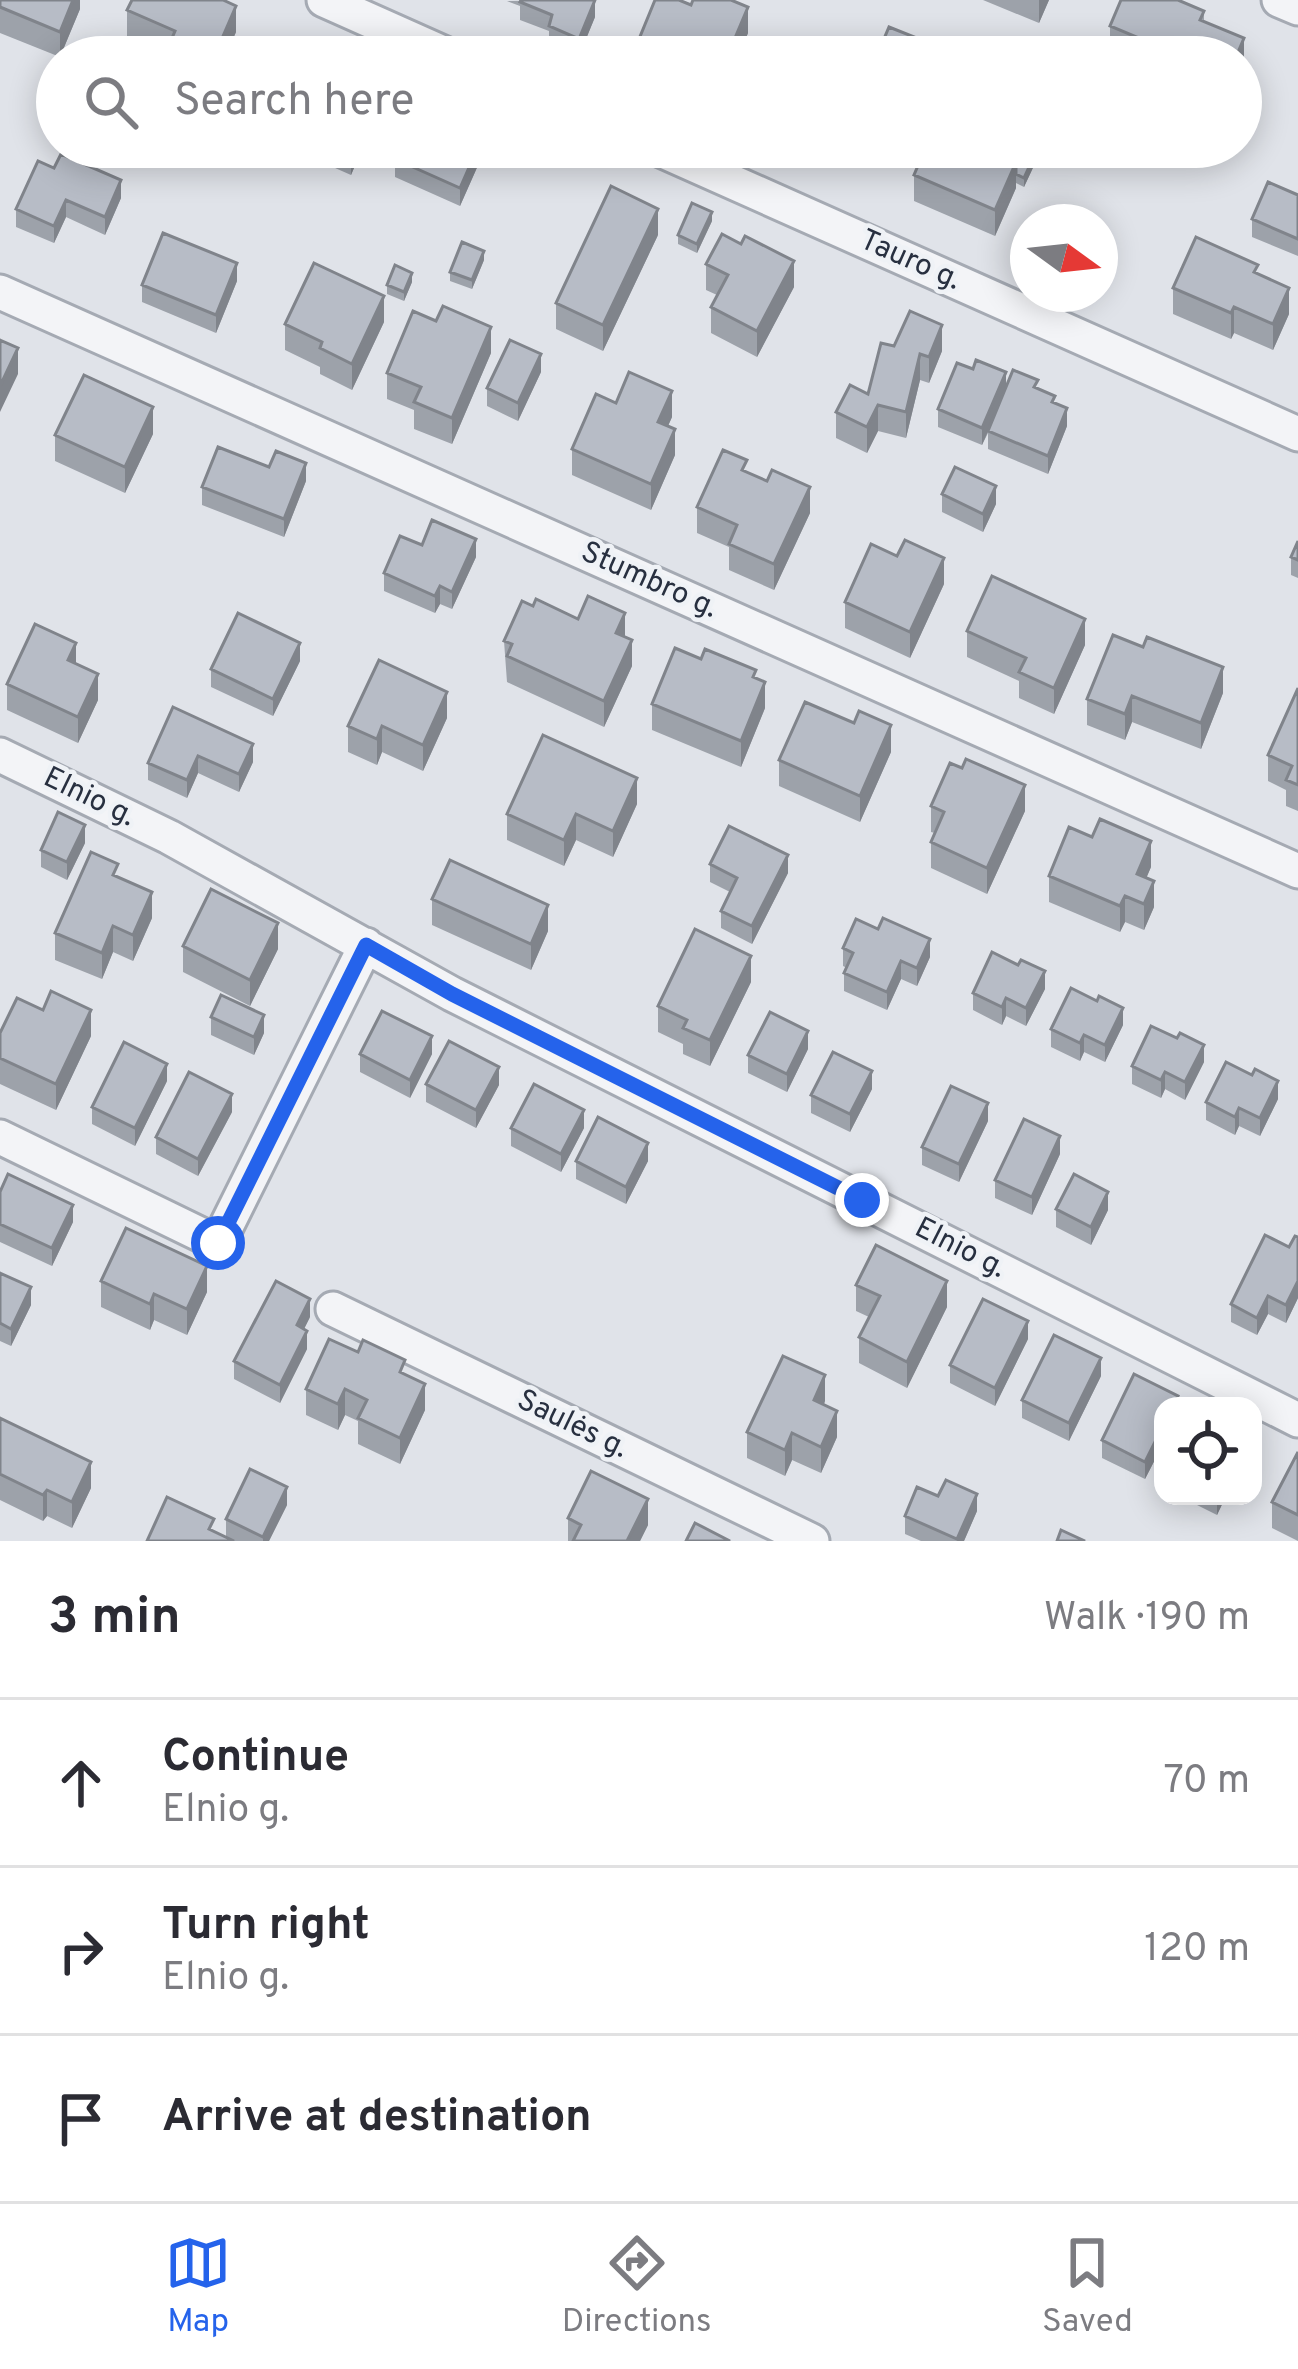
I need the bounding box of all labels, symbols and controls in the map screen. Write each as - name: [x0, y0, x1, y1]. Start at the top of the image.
- search box: [36, 36, 1262, 168]
- icon: search: [78, 69, 144, 135]
- text: Search here: [174, 74, 414, 131]
- north arrow: [1010, 204, 1118, 312]
- street label: Tauro g.: [854, 222, 966, 300]
- street label: Stumbro g.: [575, 534, 723, 628]
- street label: Elnio g.: [37, 760, 141, 836]
- route end: [835, 1173, 889, 1227]
- street label: Elnio g.: [908, 1210, 1012, 1288]
- route start: [191, 1216, 245, 1270]
- street label: Saulės g.: [510, 1382, 634, 1468]
- map controls: [1154, 1397, 1262, 1505]
- button: locate: [1154, 1397, 1262, 1505]
- text: 3 min: [48, 1587, 181, 1652]
- text: Walk · 190 m: [1044, 1595, 1250, 1644]
- text: Continue: [162, 1730, 349, 1787]
- icon: ahead: [48, 1750, 114, 1816]
- text: 70 m: [1164, 1758, 1250, 1807]
- text: Elnio g.: [162, 1787, 289, 1836]
- text: Turn right: [162, 1898, 370, 1955]
- icon: right: [48, 1918, 114, 1984]
- text: 120 m: [1144, 1926, 1250, 1975]
- text: Elnio g.: [162, 1955, 289, 2004]
- icon: arrive: [48, 2086, 114, 2152]
- text: Arrive at destination: [162, 2090, 592, 2147]
- tab: Map: [165, 2230, 231, 2344]
- tab: Directions: [562, 2230, 712, 2344]
- tab: Saved: [1042, 2230, 1133, 2344]

